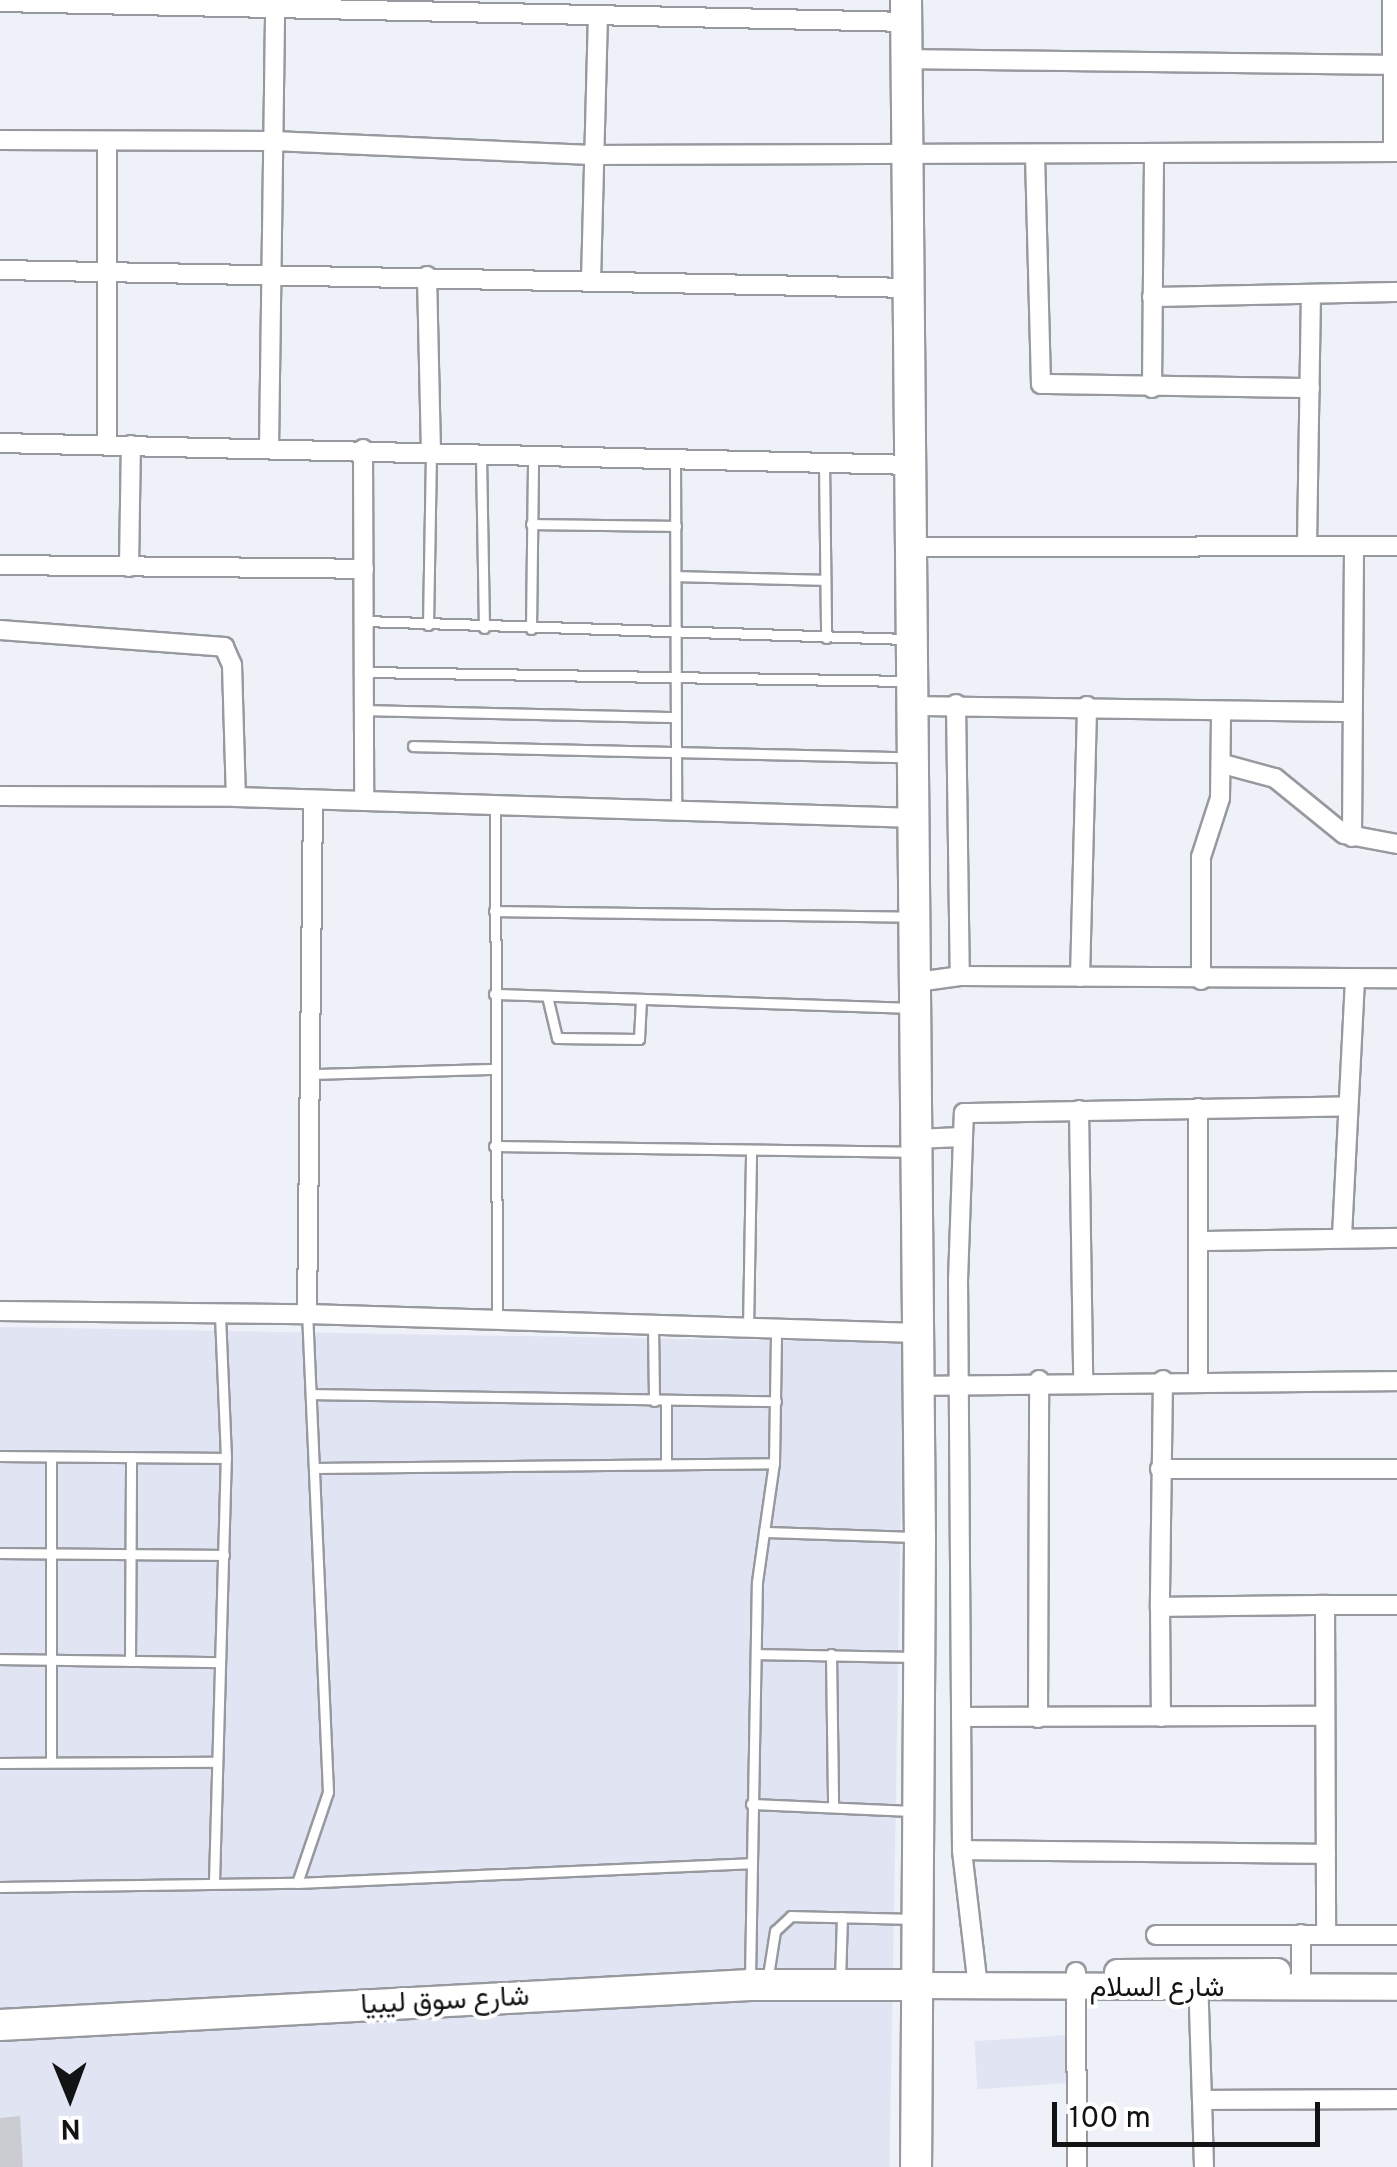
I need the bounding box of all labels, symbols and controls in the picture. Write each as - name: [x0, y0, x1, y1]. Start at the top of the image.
- street label: شارع السلام: [1090, 1972, 1224, 2006]
- street label: شارع سوق ليبيا: [360, 1981, 530, 2023]
- north arrow: [20, 2047, 120, 2147]
- scale bar: [1057, 2082, 1324, 2144]
- text: 100 m: [1069, 2101, 1151, 2138]
- text: N: [60, 2109, 81, 2145]

